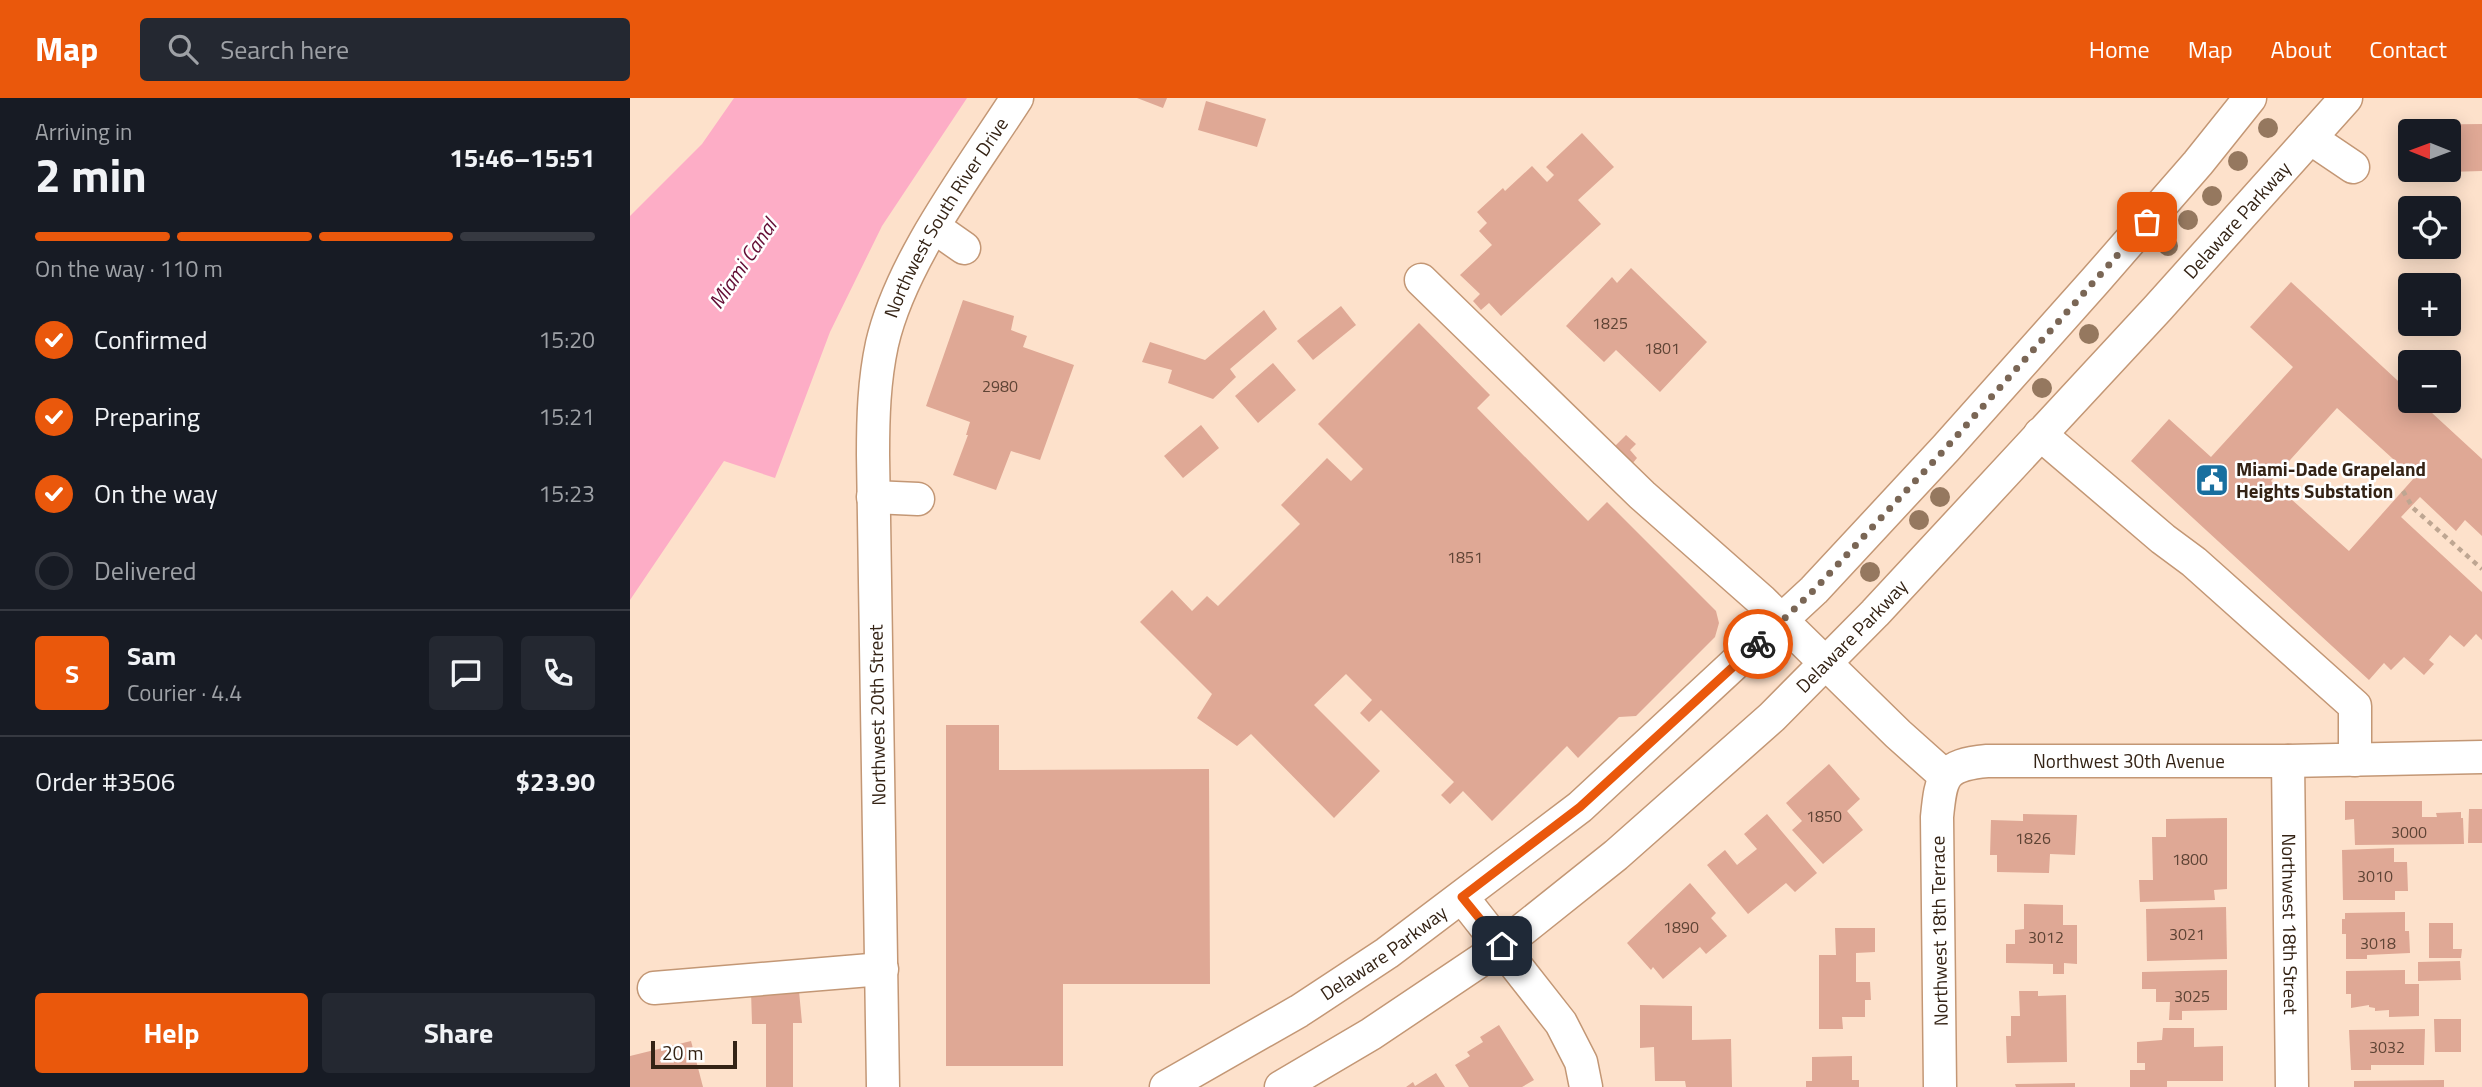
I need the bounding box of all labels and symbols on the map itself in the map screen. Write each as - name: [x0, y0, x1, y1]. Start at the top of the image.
- street label: Northwest South River Drive: [876, 111, 1015, 322]
- north arrow: [2398, 119, 2460, 182]
- street label: Delaware Parkway: [2176, 154, 2297, 285]
- pin: [2117, 192, 2177, 252]
- water label: Miami Canal: [700, 210, 786, 315]
- house number: 1825: [1592, 311, 1628, 335]
- house number: 1801: [1644, 336, 1680, 360]
- house number: 2980: [982, 374, 1018, 398]
- place label: Miami-Dade Grapeland Heights Substation: [2236, 454, 2426, 505]
- public building icon: Miami-Dade Grapeland Heights Substation: [2193, 461, 2231, 499]
- house number: 1851: [1447, 545, 1483, 569]
- street label: Delaware Parkway: [1789, 572, 1914, 699]
- courier: [1723, 609, 1793, 679]
- street label: Northwest 20th Street: [860, 624, 893, 806]
- street label: Northwest 30th Avenue: [2033, 746, 2225, 775]
- house number: 1850: [1806, 804, 1842, 828]
- house number: 3000: [2391, 820, 2427, 844]
- house number: 1826: [2015, 826, 2051, 850]
- street label: Northwest 18th Street: [2275, 833, 2306, 1015]
- street label: Northwest 18th Terrace: [1922, 836, 1955, 1026]
- house number: 1800: [2172, 847, 2208, 871]
- house number: 3010: [2357, 864, 2393, 888]
- street label: Delaware Parkway: [1314, 898, 1453, 1007]
- house number: 1890: [1663, 915, 1699, 939]
- pin: [1472, 916, 1532, 976]
- house number: 3021: [2169, 922, 2205, 946]
- house number: 3012: [2028, 925, 2064, 949]
- house number: 3018: [2360, 931, 2396, 955]
- house number: 3025: [2174, 984, 2210, 1008]
- house number: 3032: [2369, 1035, 2405, 1059]
- scale bar: [651, 1038, 737, 1070]

